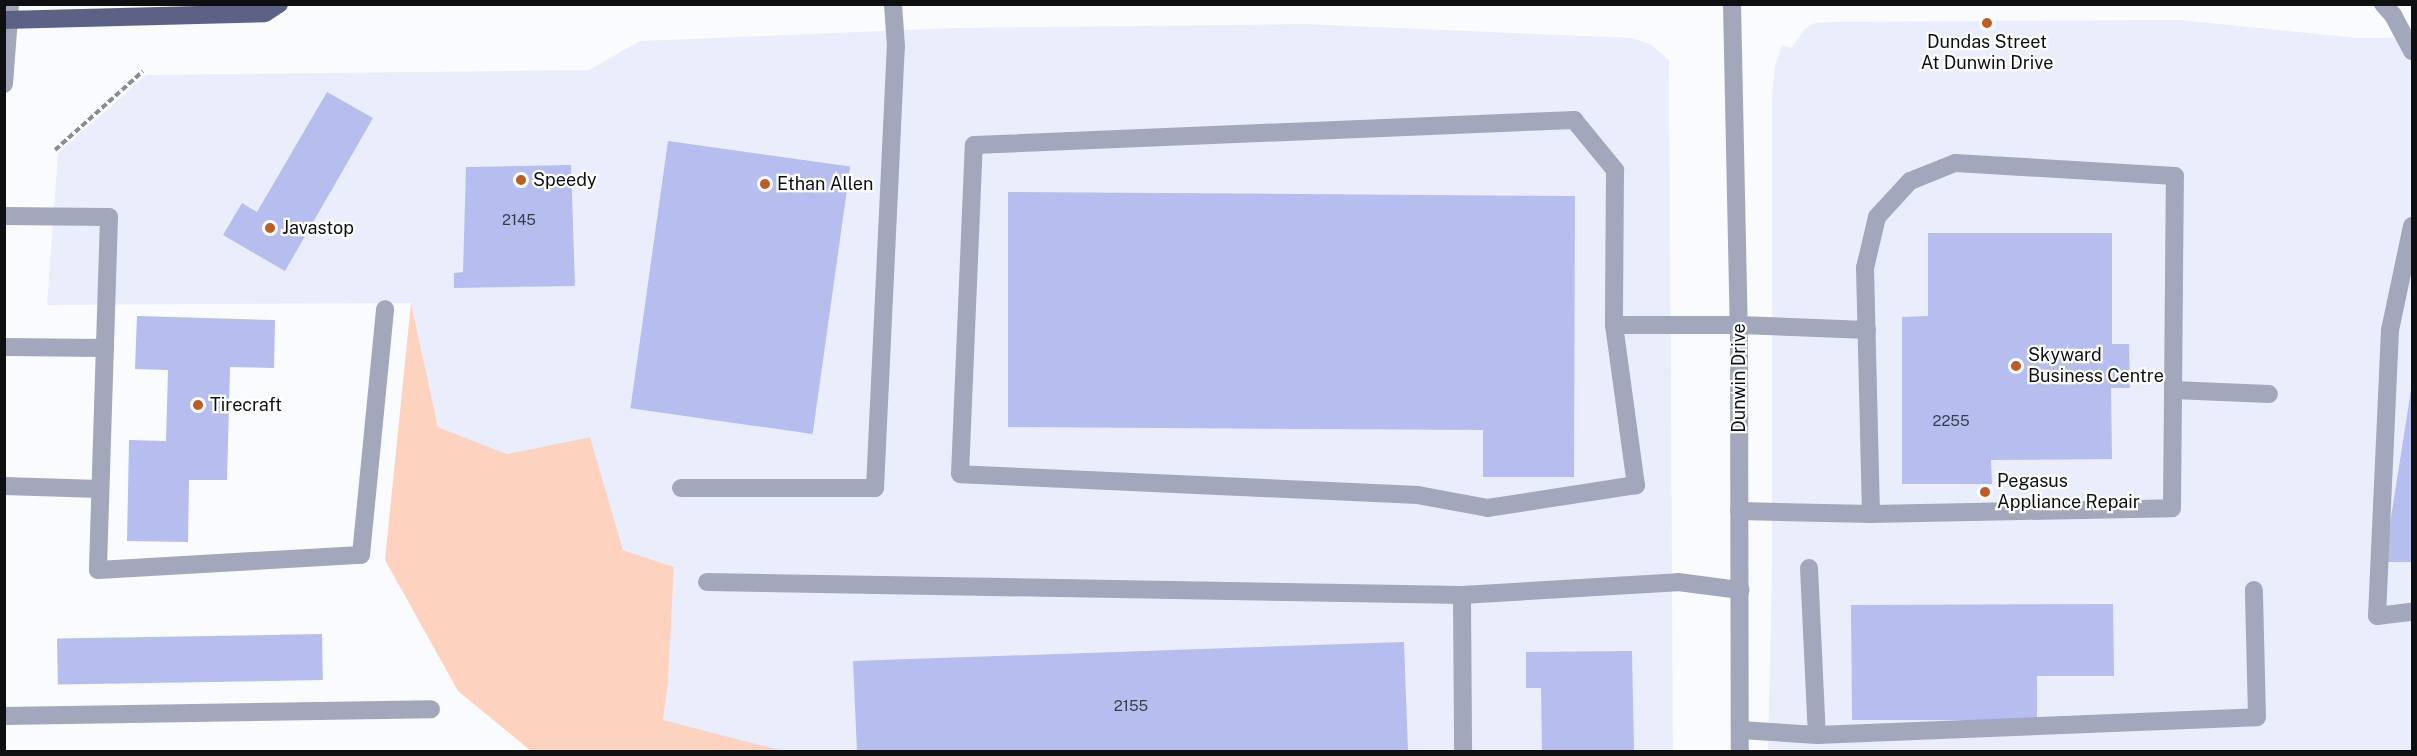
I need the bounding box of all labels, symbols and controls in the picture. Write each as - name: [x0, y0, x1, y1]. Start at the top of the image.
- marker: Dundas Street At Dunwin Drive: [1980, 16, 1994, 30]
- place label: Dundas Street At Dunwin Drive: [1921, 32, 2053, 74]
- place label: Speedy: [533, 169, 597, 191]
- marker: Speedy: [514, 173, 528, 187]
- place label: Ethan Allen: [777, 173, 873, 195]
- marker: Ethan Allen: [758, 177, 772, 191]
- house number: 2145: [502, 211, 536, 229]
- place label: Javastop: [282, 217, 354, 239]
- marker: Javastop: [263, 221, 277, 235]
- street label: Dunwin Drive: [1728, 323, 1750, 433]
- place label: Skyward Business Centre: [2028, 345, 2164, 388]
- marker: Skyward Business Centre: [2009, 359, 2023, 373]
- place label: Tirecraft: [210, 394, 282, 416]
- marker: Tirecraft: [191, 398, 205, 412]
- house number: 2255: [1932, 412, 1970, 430]
- place label: Pegasus Appliance Repair: [1997, 471, 2140, 514]
- marker: Pegasus Appliance Repair: [1978, 485, 1992, 499]
- house number: 2155: [1114, 697, 1148, 715]

